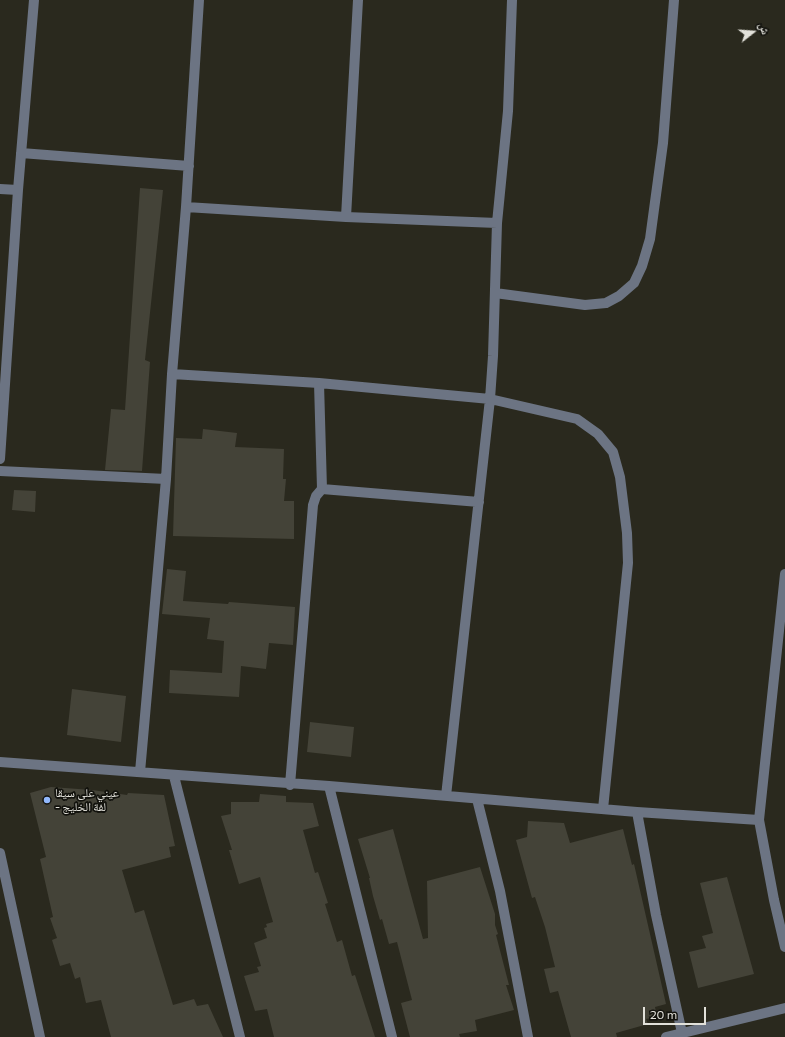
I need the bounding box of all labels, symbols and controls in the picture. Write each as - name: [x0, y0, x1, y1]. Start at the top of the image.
- north arrow: [733, 12, 773, 52]
- text: ش: [757, 21, 773, 36]
- place label: عيني على سيقا - لفة الخليج: [55, 786, 119, 814]
- marker: عيني على سيقا - لفة الخليج: [42, 795, 52, 805]
- scale bar: [645, 999, 708, 1025]
- text: 20 m: [650, 1007, 677, 1021]

